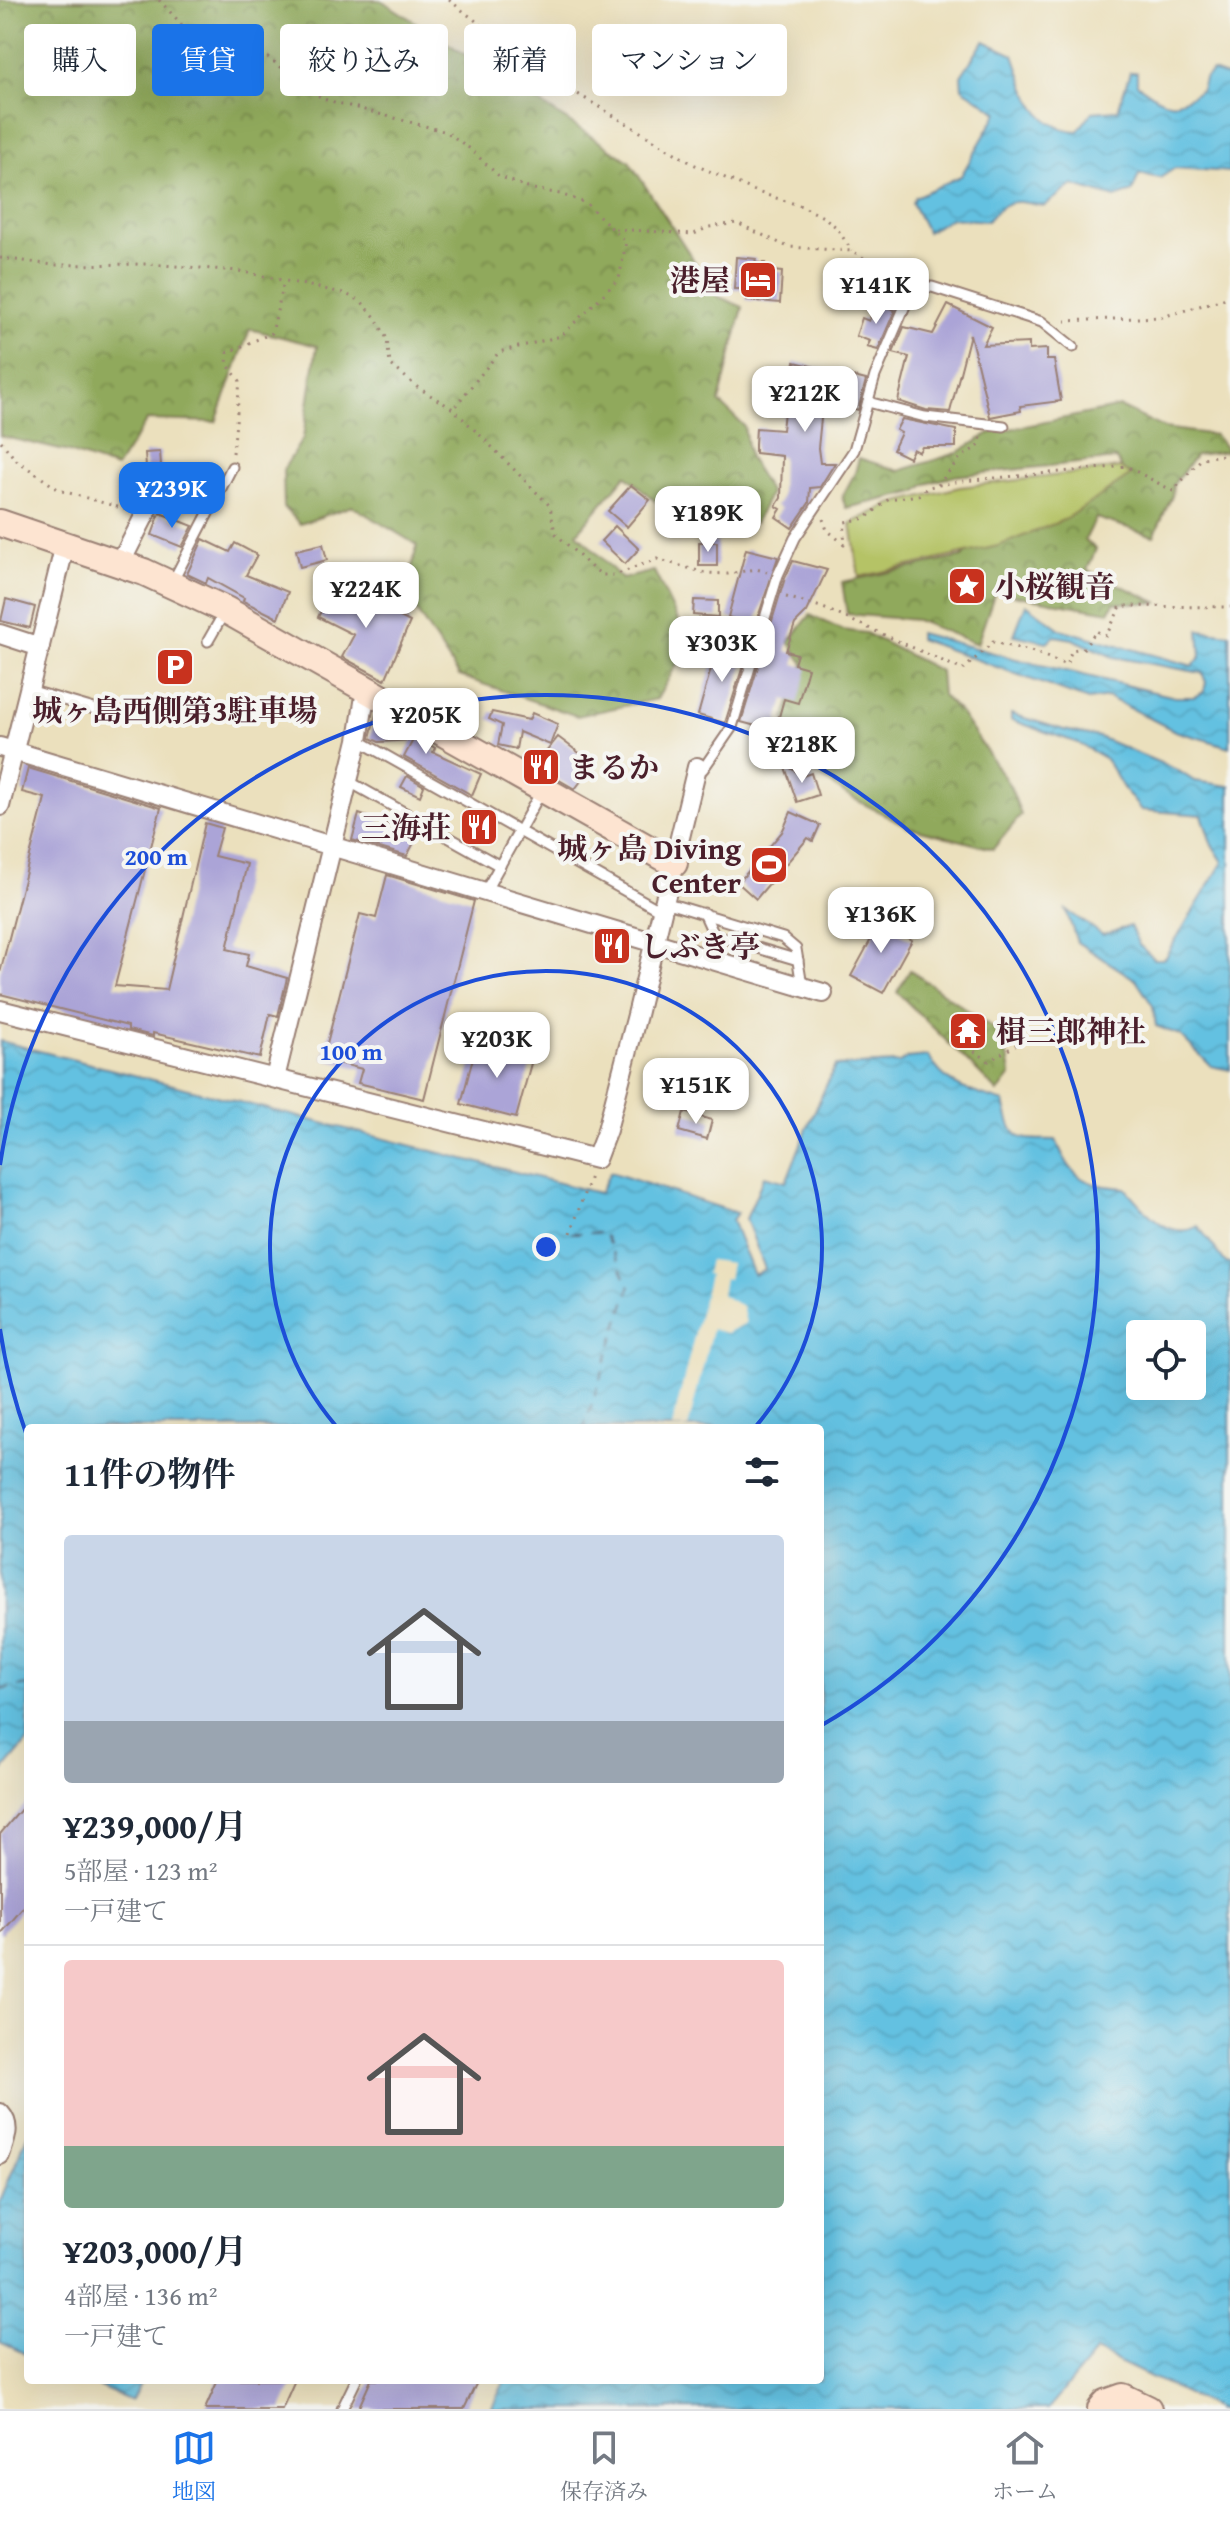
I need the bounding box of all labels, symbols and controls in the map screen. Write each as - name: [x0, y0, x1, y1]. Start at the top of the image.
- chip: 購入: [24, 24, 136, 96]
- chip: 賃貸: [152, 24, 264, 96]
- chip: 絞り込み: [280, 24, 448, 96]
- chip: 新着: [464, 24, 576, 96]
- chip: マンション: [592, 24, 787, 96]
- place label: 港屋: [670, 258, 730, 302]
- pin: ¥141K: [820, 258, 932, 326]
- hotel icon: 港屋: [737, 259, 779, 301]
- text: ¥141K: [841, 264, 911, 303]
- pin: ¥212K: [749, 366, 861, 434]
- text: ¥212K: [770, 372, 840, 411]
- pin: ¥239K: [116, 462, 228, 530]
- text: ¥239K: [137, 468, 207, 507]
- pin: ¥189K: [652, 486, 764, 554]
- text: ¥189K: [673, 492, 743, 531]
- pin: ¥224K: [310, 562, 422, 630]
- place label: 小桜観音: [995, 564, 1115, 608]
- place icon: 小桜観音: [946, 565, 988, 607]
- text: ¥224K: [331, 568, 401, 607]
- pin: ¥303K: [666, 616, 778, 684]
- text: ¥303K: [687, 622, 757, 661]
- parking icon: 城ヶ島西側第3駐車場: [154, 646, 196, 688]
- place label: 城ヶ島西側第3駐車場: [32, 688, 318, 732]
- pin: ¥205K: [370, 688, 482, 756]
- text: ¥205K: [391, 694, 461, 733]
- pin: ¥218K: [746, 717, 858, 785]
- text: ¥218K: [767, 723, 837, 762]
- place label: まるか: [569, 745, 659, 789]
- restaurant icon: まるか: [520, 746, 562, 788]
- place label: 三海荘: [361, 805, 451, 849]
- restaurant icon: 三海荘: [458, 806, 500, 848]
- place label: 城ヶ島 Diving Center: [557, 826, 741, 904]
- text: 200 m: [124, 839, 188, 874]
- sports icon: 城ヶ島 Diving Center: [748, 844, 790, 886]
- pin: ¥136K: [825, 887, 937, 955]
- text: ¥136K: [846, 893, 916, 932]
- place label: しぶき亭: [640, 924, 760, 968]
- restaurant icon: しぶき亭: [591, 925, 633, 967]
- place label: 楫三郎神社: [996, 1009, 1146, 1053]
- temple icon: 楫三郎神社: [947, 1010, 989, 1052]
- pin: ¥203K: [441, 1012, 553, 1080]
- text: ¥203K: [462, 1018, 532, 1057]
- text: 100 m: [319, 1034, 383, 1069]
- pin: ¥151K: [640, 1058, 752, 1126]
- text: ¥151K: [661, 1064, 731, 1103]
- centre of rings: [532, 1233, 560, 1261]
- map controls: [1126, 1320, 1206, 1400]
- button: locate: [1126, 1320, 1206, 1400]
- text: 11件の物件: [64, 1449, 235, 1498]
- icon: filters: [740, 1450, 784, 1494]
- icon: home: [352, 1587, 496, 1731]
- text: ¥239,000/月: [64, 1801, 247, 1850]
- text: 5部屋 · 123 m²: [64, 1851, 218, 1890]
- text: 一戸建て: [64, 1891, 168, 1930]
- icon: home: [352, 2012, 496, 2156]
- text: ¥203,000/月: [64, 2226, 247, 2275]
- text: 4部屋 · 136 m²: [64, 2276, 218, 2315]
- text: 一戸建て: [64, 2316, 168, 2355]
- tab: 地図: [172, 2426, 216, 2507]
- tab: 保存済み: [560, 2426, 648, 2507]
- tab: ホーム: [992, 2426, 1058, 2507]

